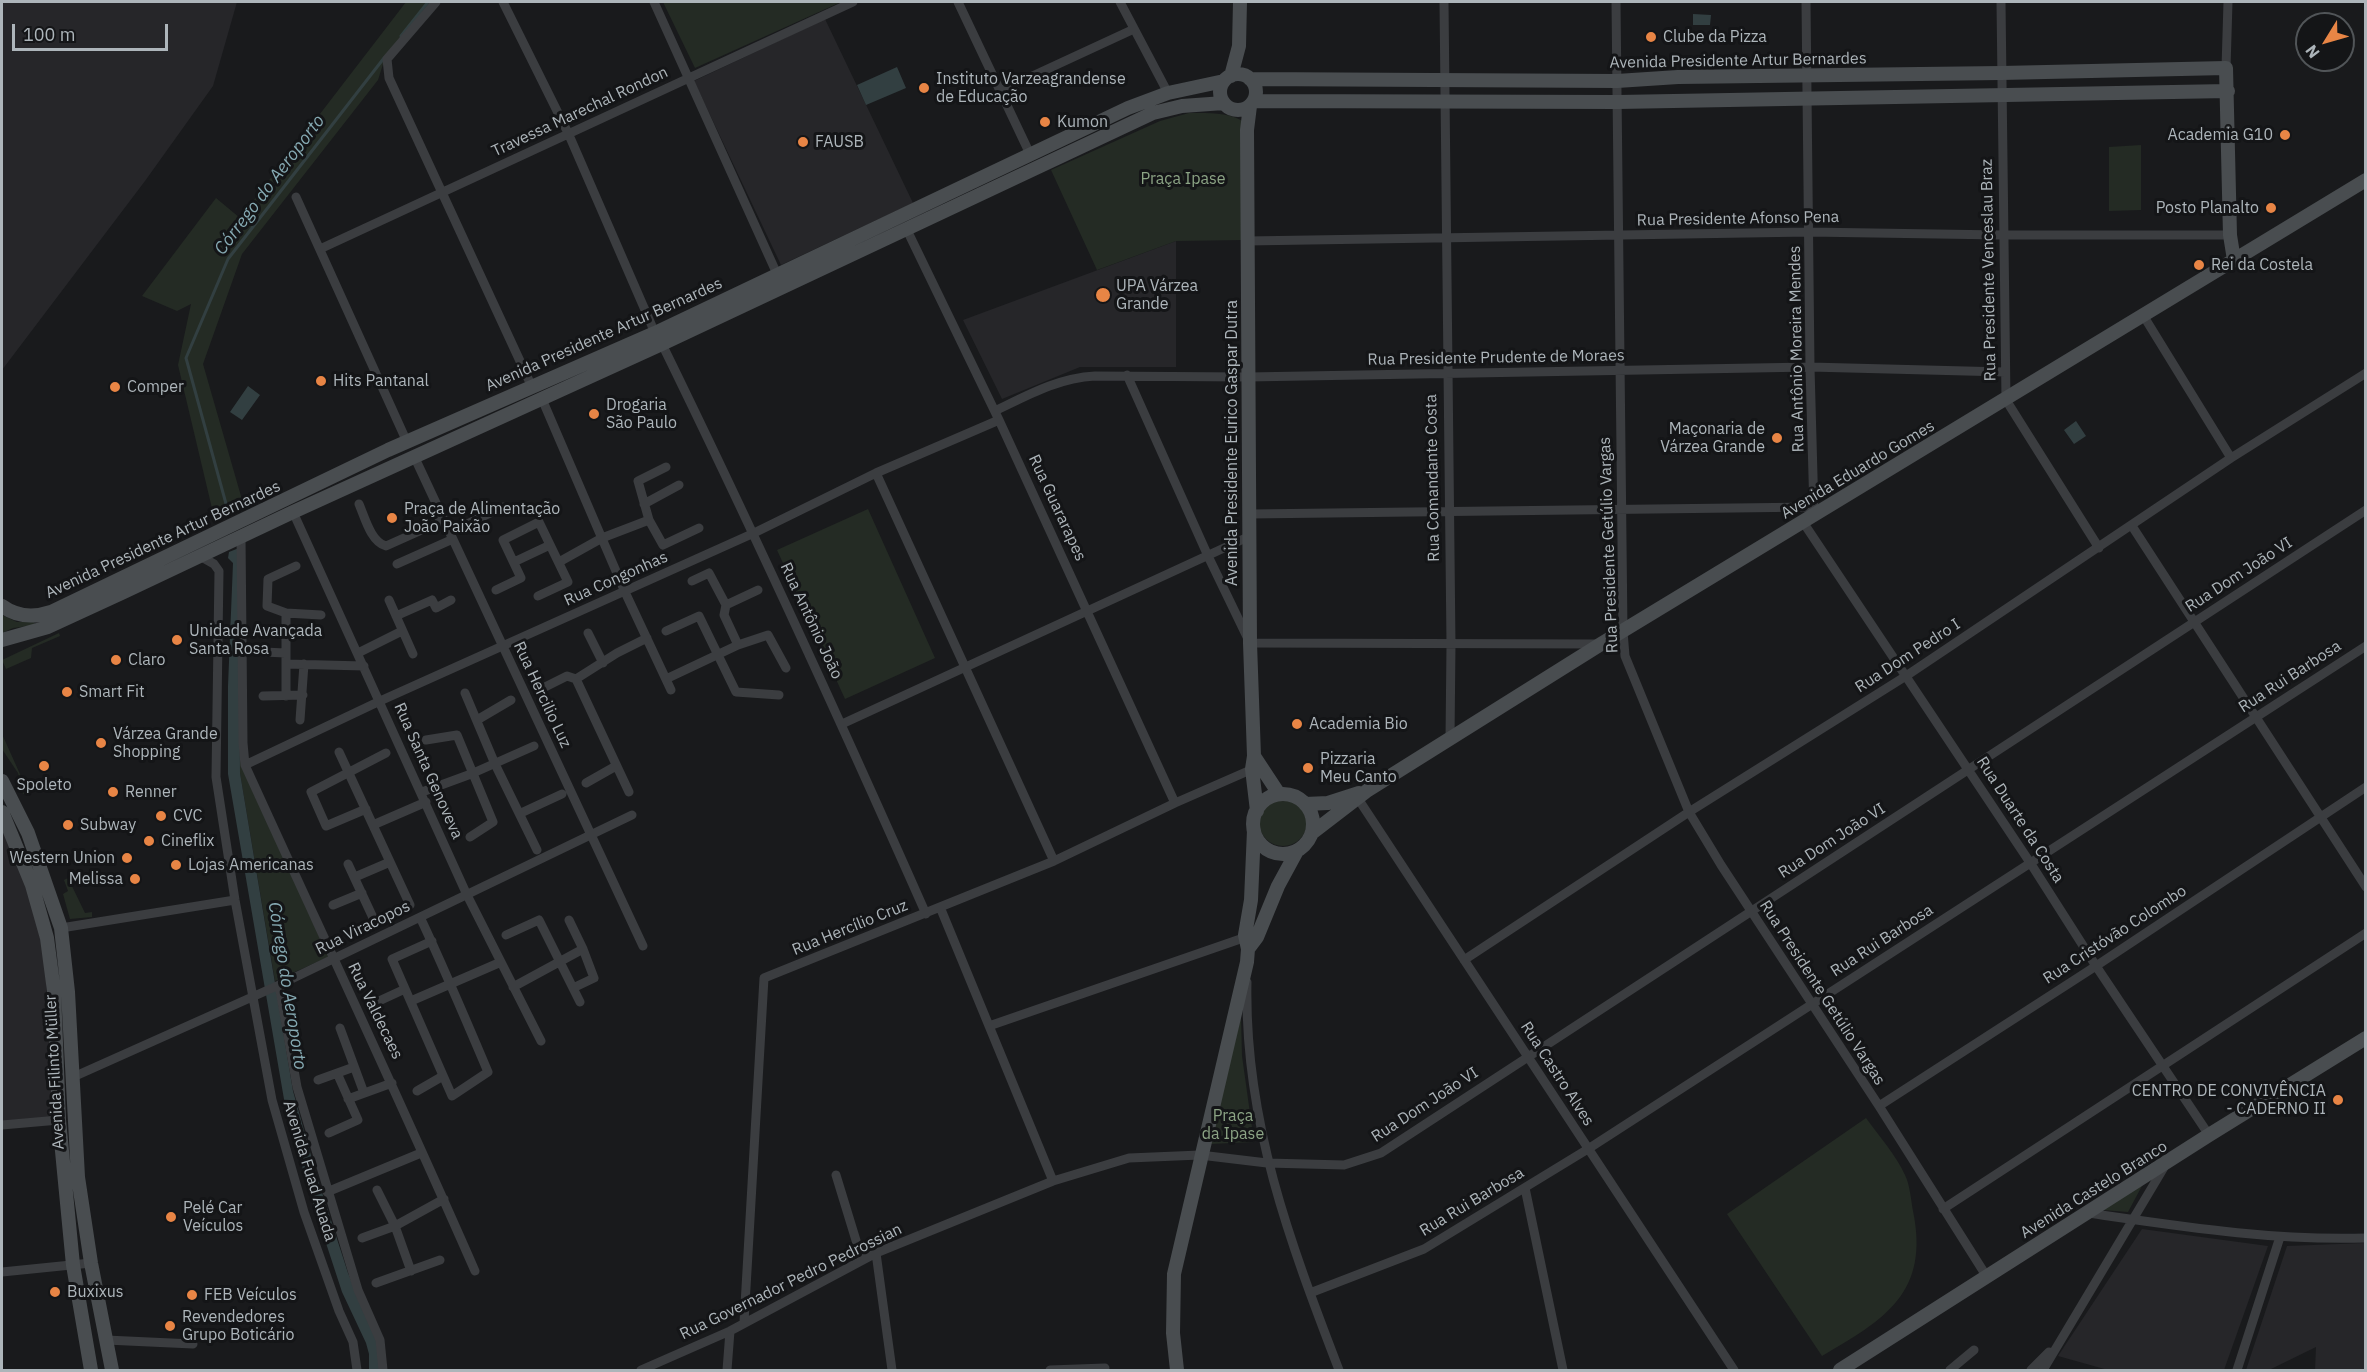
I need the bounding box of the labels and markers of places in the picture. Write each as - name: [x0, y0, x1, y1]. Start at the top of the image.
- place label: Clube da Pizza: [1663, 27, 1767, 47]
- marker: Clube da Pizza: [1644, 30, 1658, 44]
- place label: Instituto Varzeagrandense de Educação: [936, 69, 1126, 107]
- marker: Instituto Varzeagrandense de Educação: [917, 81, 931, 95]
- place label: Kumon: [1057, 112, 1108, 132]
- marker: Kumon: [1038, 115, 1052, 129]
- place label: Academia G10: [2167, 125, 2273, 145]
- marker: Academia G10: [2278, 128, 2292, 142]
- place label: FAUSB: [815, 132, 864, 152]
- marker: FAUSB: [796, 135, 810, 149]
- place label: Posto Planalto: [2156, 198, 2259, 218]
- marker: Posto Planalto: [2264, 201, 2278, 215]
- place label: Rei da Costela: [2211, 255, 2313, 275]
- marker: Rei da Costela: [2192, 258, 2206, 272]
- place label: UPA Várzea Grande: [1116, 276, 1198, 314]
- marker: UPA Várzea Grande: [1094, 286, 1112, 304]
- place label: Hits Pantanal: [333, 371, 429, 391]
- marker: Hits Pantanal: [314, 374, 328, 388]
- place label: Comper: [127, 377, 184, 397]
- marker: Comper: [108, 380, 122, 394]
- place label: Drogaria São Paulo: [606, 395, 677, 433]
- marker: Drogaria São Paulo: [587, 407, 601, 421]
- place label: Maçonaria de Várzea Grande: [1660, 419, 1765, 457]
- marker: Maçonaria de Várzea Grande: [1770, 431, 1784, 445]
- place label: Praça de Alimentação João Paixão: [404, 499, 560, 537]
- marker: Praça de Alimentação João Paixão: [385, 511, 399, 525]
- place label: Unidade Avançada Santa Rosa: [189, 621, 322, 659]
- marker: Unidade Avançada Santa Rosa: [170, 633, 184, 647]
- place label: Claro: [128, 650, 166, 670]
- marker: Claro: [109, 653, 123, 667]
- place label: Smart Fit: [79, 682, 145, 702]
- marker: Smart Fit: [60, 685, 74, 699]
- place label: Academia Bio: [1309, 714, 1408, 734]
- marker: Academia Bio: [1290, 717, 1304, 731]
- place label: Várzea Grande Shopping: [113, 724, 218, 762]
- marker: Várzea Grande Shopping: [94, 736, 108, 750]
- place label: Pizzaria Meu Canto: [1320, 749, 1397, 787]
- marker: Spoleto: [37, 759, 51, 773]
- marker: Pizzaria Meu Canto: [1301, 761, 1315, 775]
- place label: Spoleto: [16, 775, 72, 795]
- place label: Renner: [125, 782, 177, 802]
- marker: Renner: [106, 785, 120, 799]
- place label: CVC: [173, 806, 202, 826]
- marker: CVC: [154, 809, 168, 823]
- place label: Subway: [80, 815, 136, 835]
- marker: Subway: [61, 818, 75, 832]
- place label: Cineflix: [161, 831, 214, 851]
- marker: Cineflix: [142, 834, 156, 848]
- place label: Western Union: [9, 848, 115, 868]
- marker: Western Union: [120, 851, 134, 865]
- place label: Lojas Americanas: [188, 855, 314, 875]
- marker: Lojas Americanas: [169, 858, 183, 872]
- place label: Melissa: [69, 869, 123, 889]
- marker: Melissa: [128, 872, 142, 886]
- place label: CENTRO DE CONVIVÊNCIA - CADERNO II: [2132, 1081, 2326, 1119]
- marker: CENTRO DE CONVIVÊNCIA - CADERNO II: [2331, 1093, 2345, 1107]
- place label: Pelé Car Veículos: [183, 1198, 243, 1236]
- marker: Pelé Car Veículos: [164, 1210, 178, 1224]
- place label: Buxixus: [67, 1282, 124, 1302]
- marker: Buxixus: [48, 1285, 62, 1299]
- place label: FEB Veículos: [204, 1285, 297, 1305]
- marker: FEB Veículos: [185, 1288, 199, 1302]
- place label: Revendedores Grupo Boticário: [182, 1307, 295, 1345]
- marker: Revendedores Grupo Boticário: [163, 1319, 177, 1333]

